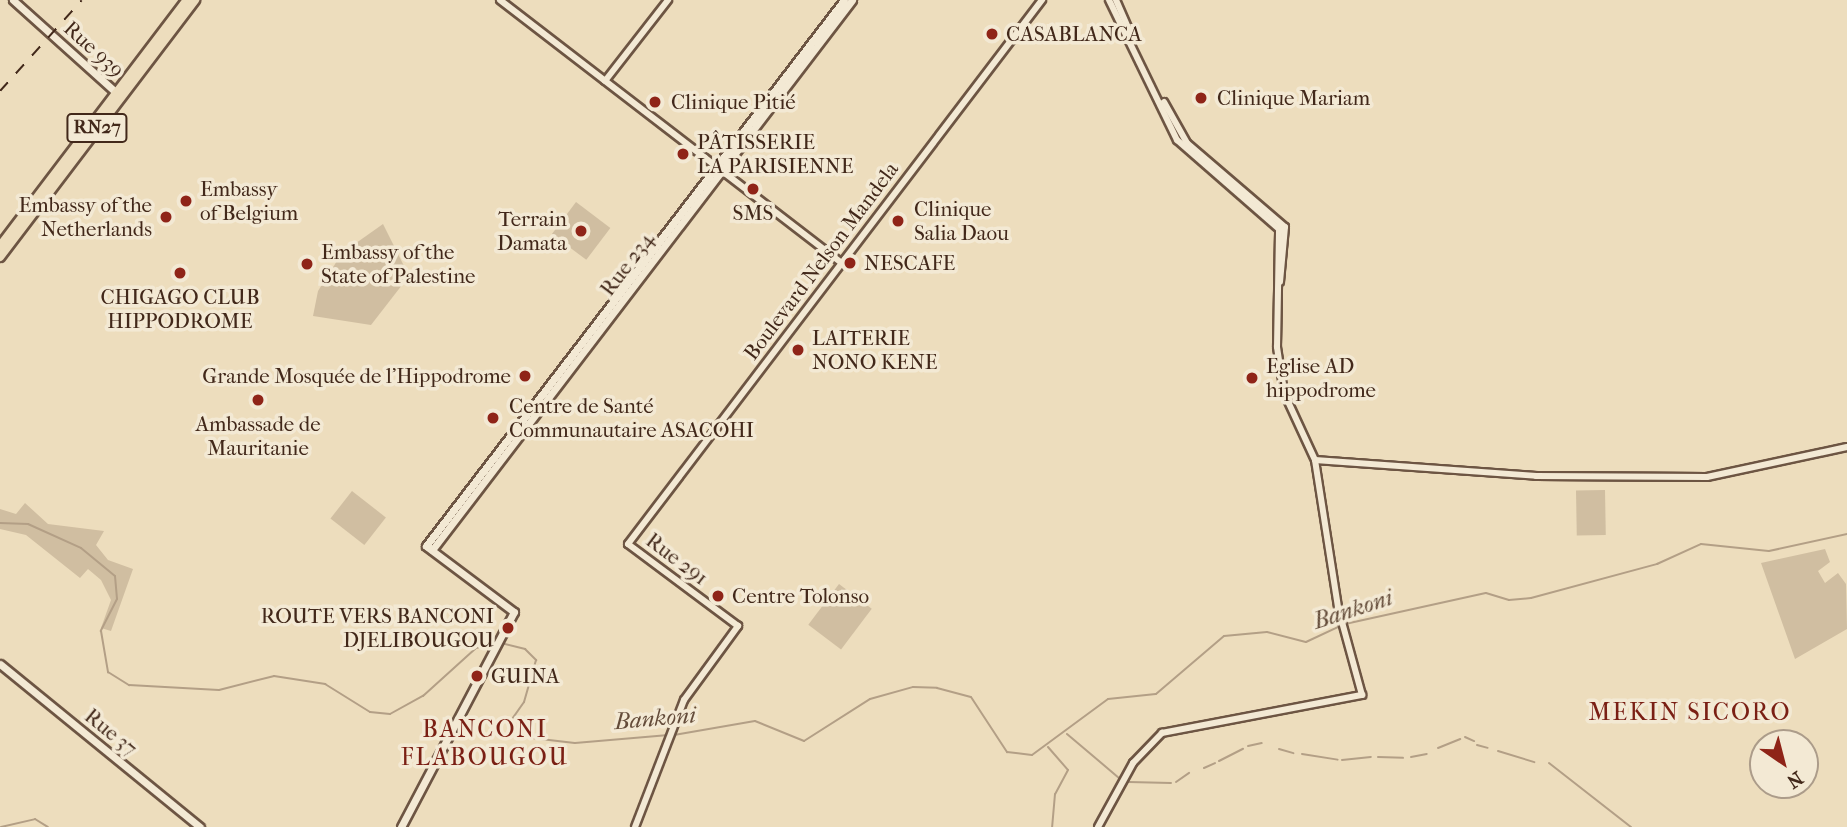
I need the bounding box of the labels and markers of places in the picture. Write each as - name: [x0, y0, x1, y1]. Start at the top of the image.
- place label: CASABLANCA: [1006, 21, 1142, 47]
- marker: CASABLANCA: [984, 26, 1000, 42]
- place label: Clinique Mariam: [1217, 85, 1370, 111]
- marker: Clinique Mariam: [1191, 88, 1211, 108]
- place label: Clinique Pitié: [671, 89, 796, 115]
- marker: Clinique Pitié: [645, 92, 665, 112]
- place label: PÂTISSERIE LA PARISIENNE: [697, 129, 854, 179]
- marker: PÂTISSERIE LA PARISIENNE: [675, 146, 691, 162]
- place label: Embassy of Belgium: [200, 176, 298, 226]
- marker: SMS: [745, 181, 761, 197]
- place label: Embassy of the Netherlands: [19, 192, 152, 242]
- marker: Embassy of Belgium: [178, 193, 194, 209]
- place label: Clinique Salia Daou: [914, 196, 1009, 246]
- place label: SMS: [733, 200, 773, 226]
- place label: Terrain Damata: [497, 206, 567, 256]
- marker: Embassy of the Netherlands: [158, 209, 174, 225]
- marker: Clinique Salia Daou: [888, 211, 908, 231]
- marker: Terrain Damata: [573, 223, 589, 239]
- place label: Embassy of the State of Palestine: [321, 239, 476, 289]
- place label: NESCAFE: [864, 250, 955, 276]
- marker: NESCAFE: [842, 255, 858, 271]
- marker: Embassy of the State of Palestine: [299, 256, 315, 272]
- marker: CHIGAGO CLUB HIPPODROME: [172, 265, 188, 281]
- place label: CHIGAGO CLUB HIPPODROME: [100, 284, 260, 334]
- place label: LAITERIE NONO KENE: [812, 325, 938, 375]
- marker: LAITERIE NONO KENE: [790, 342, 806, 358]
- place label: Eglise AD hippodrome: [1266, 353, 1376, 403]
- place label: Grande Mosquée de l'Hippodrome: [202, 363, 511, 389]
- marker: Grande Mosquée de l'Hippodrome: [517, 368, 533, 384]
- marker: Eglise AD hippodrome: [1244, 370, 1260, 386]
- marker: Ambassade de Mauritanie: [250, 392, 266, 408]
- place label: Centre de Santé Communautaire ASACOHI: [509, 393, 754, 443]
- marker: Centre de Santé Communautaire ASACOHI: [483, 408, 503, 428]
- place label: Ambassade de Mauritanie: [195, 411, 321, 461]
- place label: Centre Tolonso: [732, 583, 869, 609]
- marker: Centre Tolonso: [710, 588, 726, 604]
- place label: ROUTE VERS BANCONI DJELIBOUGOU: [261, 603, 494, 653]
- marker: ROUTE VERS BANCONI DJELIBOUGOU: [500, 620, 516, 636]
- place label: GUINA: [491, 663, 560, 689]
- marker: GUINA: [469, 668, 485, 684]

